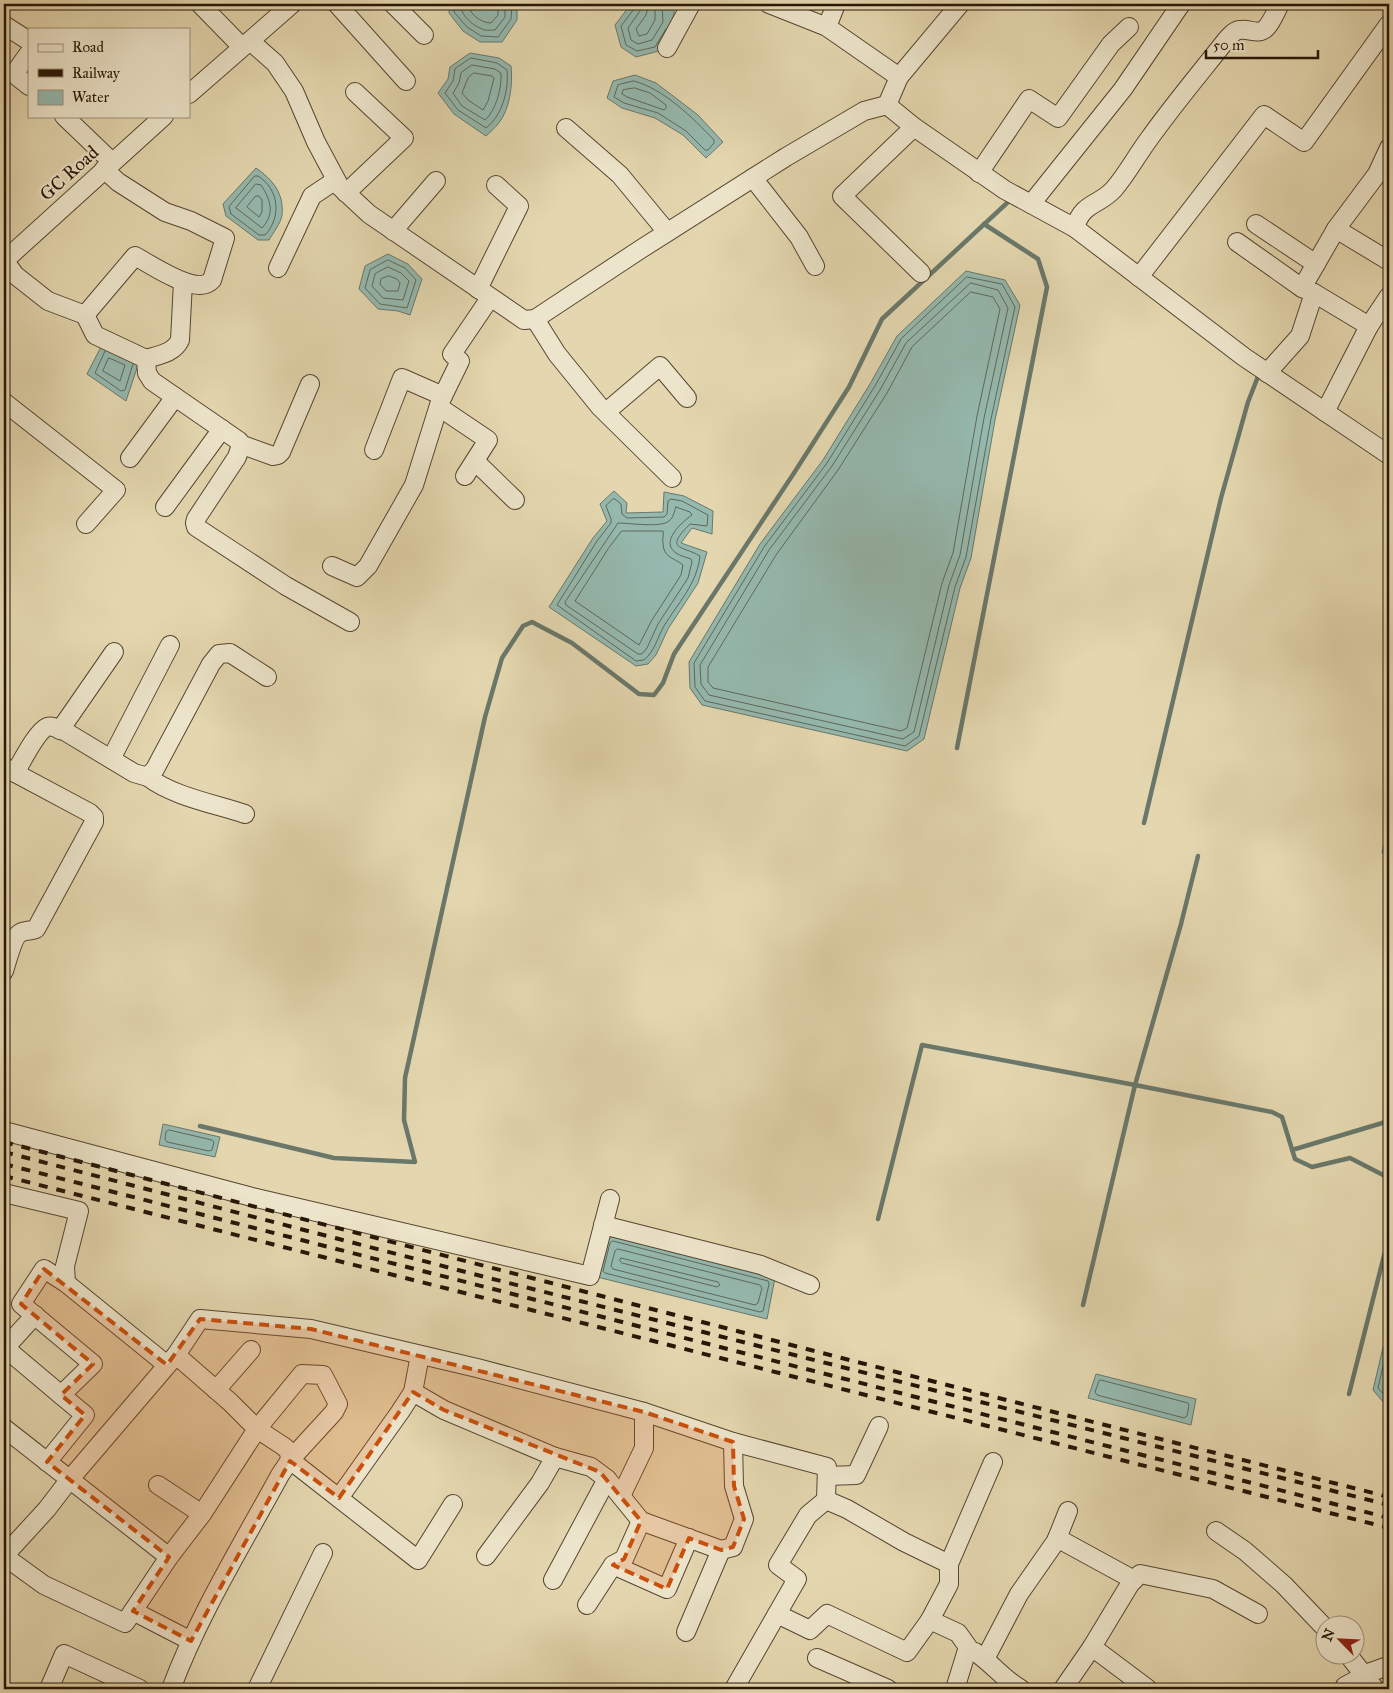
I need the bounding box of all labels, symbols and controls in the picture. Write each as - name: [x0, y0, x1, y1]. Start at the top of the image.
- legend: [28, 28, 190, 118]
- scale bar: [1206, 28, 1318, 60]
- text: 50 m: [1213, 36, 1245, 54]
- text: Road: [72, 38, 104, 56]
- text: Railway: [72, 64, 121, 82]
- text: Water: [72, 88, 109, 106]
- street label: GC Road: [35, 140, 104, 205]
- north arrow: [1316, 1616, 1366, 1666]
- text: N: [1318, 1626, 1339, 1644]

